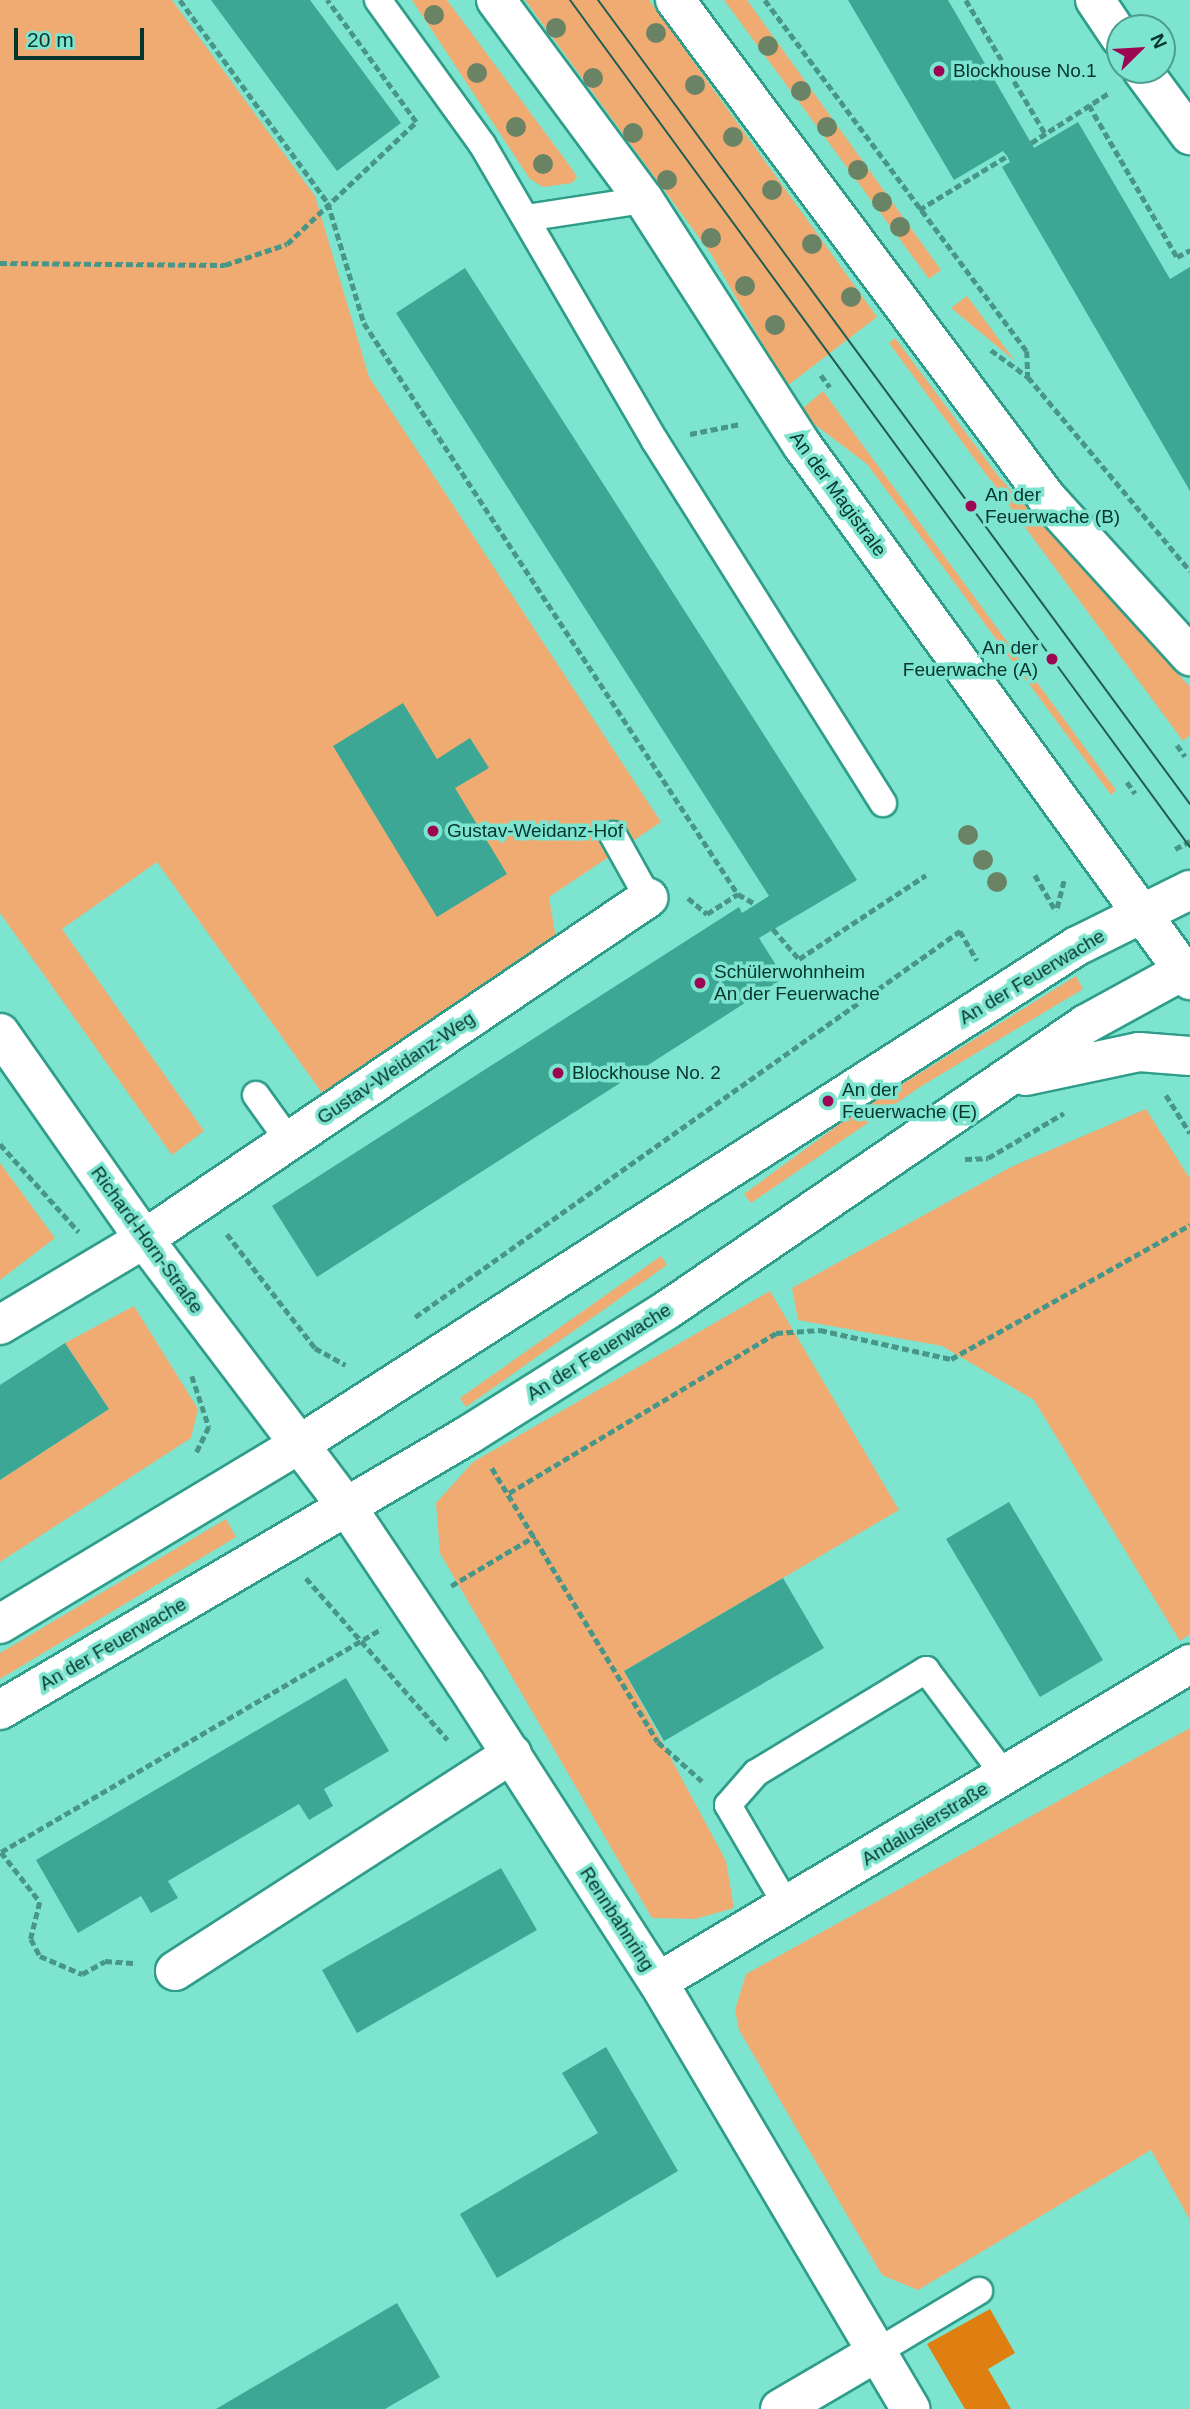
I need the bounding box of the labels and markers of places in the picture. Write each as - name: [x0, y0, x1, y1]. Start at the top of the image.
- place label: Blockhouse No.1: [953, 60, 1097, 82]
- marker: Blockhouse No.1: [931, 63, 947, 79]
- place label: An der Feuerwache (B): [985, 484, 1120, 528]
- marker: An der Feuerwache (B): [963, 498, 979, 514]
- place label: An der Feuerwache (A): [903, 637, 1038, 681]
- marker: An der Feuerwache (A): [1044, 651, 1060, 667]
- place label: Gustav-Weidanz-Hof: [447, 820, 623, 842]
- marker: Gustav-Weidanz-Hof: [425, 823, 441, 839]
- place label: Schülerwohnheim An der Feuerwache: [714, 961, 880, 1005]
- marker: Schülerwohnheim An der Feuerwache: [692, 975, 708, 991]
- place label: Blockhouse No. 2: [572, 1062, 721, 1084]
- marker: Blockhouse No. 2: [550, 1065, 566, 1081]
- place label: An der Feuerwache (E): [842, 1079, 977, 1123]
- marker: An der Feuerwache (E): [820, 1093, 836, 1109]

